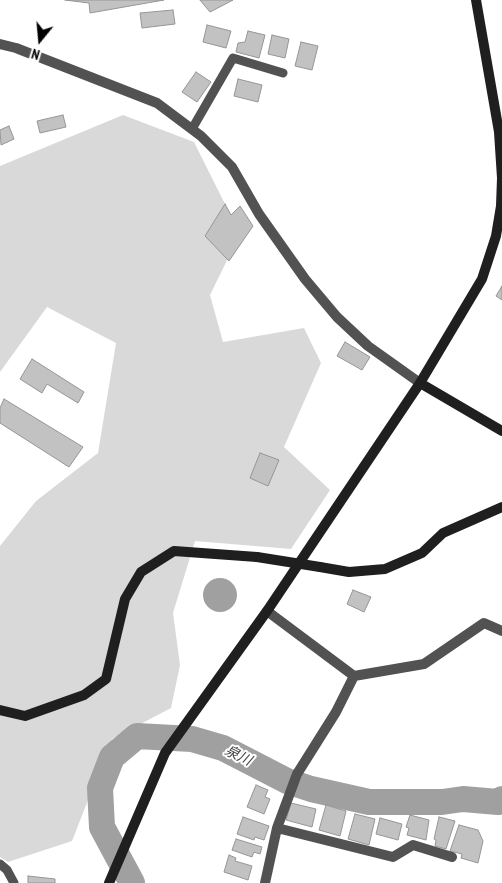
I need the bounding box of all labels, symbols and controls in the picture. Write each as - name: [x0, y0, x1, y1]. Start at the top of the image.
- north arrow: [15, 15, 65, 65]
- text: N: [29, 45, 42, 64]
- water label: 泉川: [222, 742, 254, 770]

